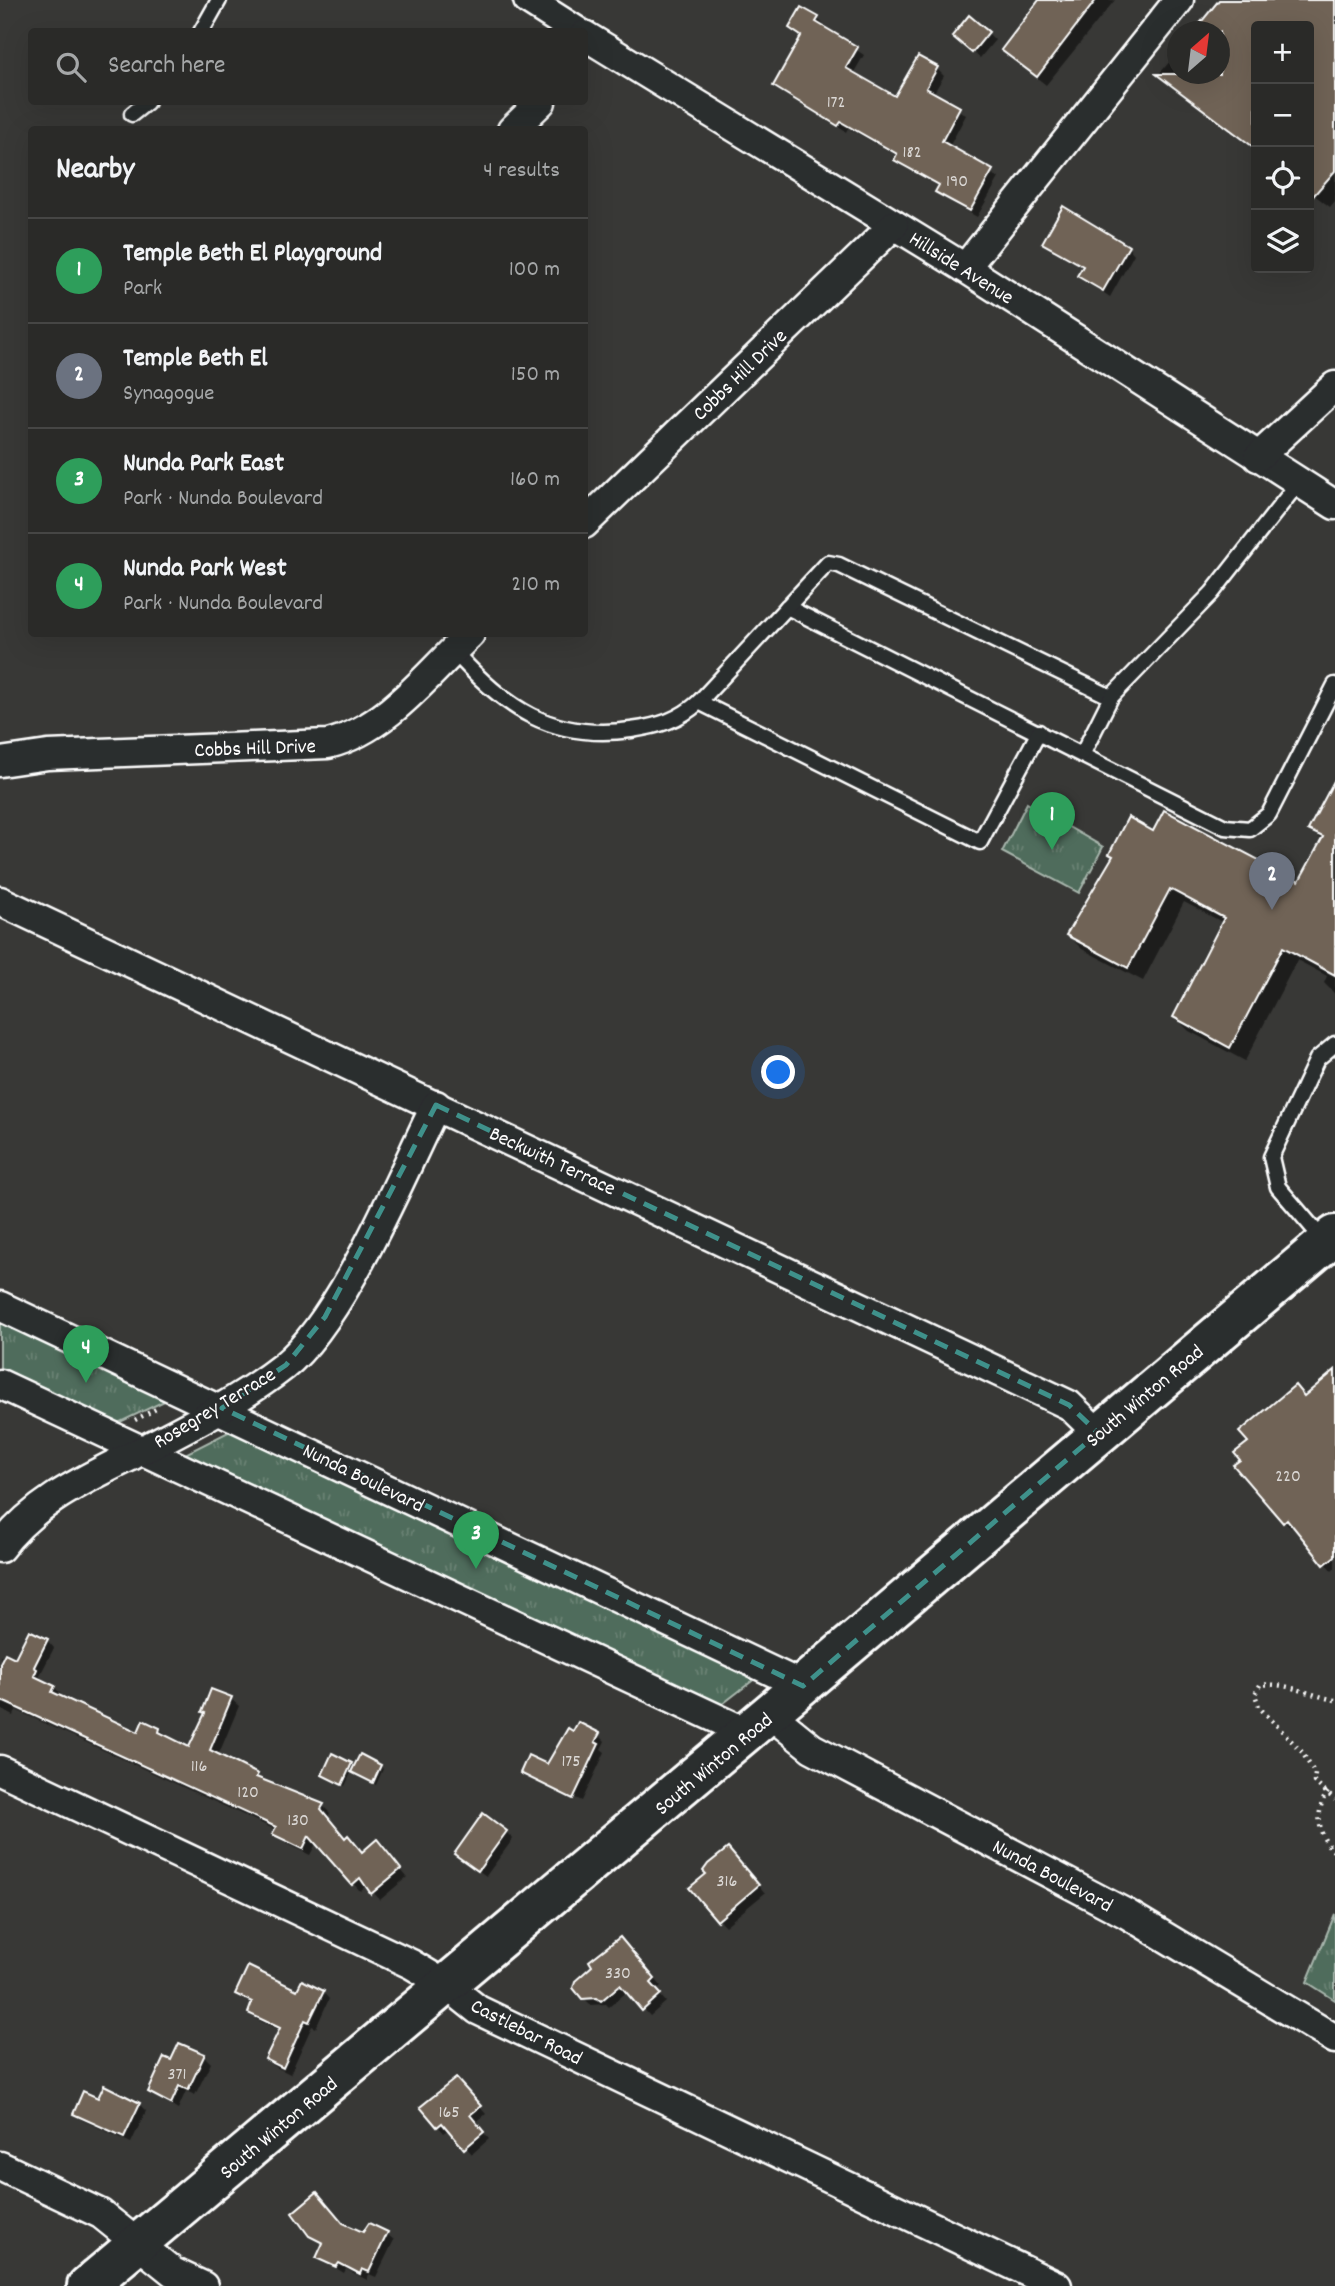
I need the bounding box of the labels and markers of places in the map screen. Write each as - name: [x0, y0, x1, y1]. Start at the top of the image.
- pin: 1: [1029, 792, 1075, 850]
- pin: 2: [1249, 852, 1295, 910]
- pin: 4: [63, 1325, 109, 1383]
- pin: 3: [453, 1511, 499, 1569]

